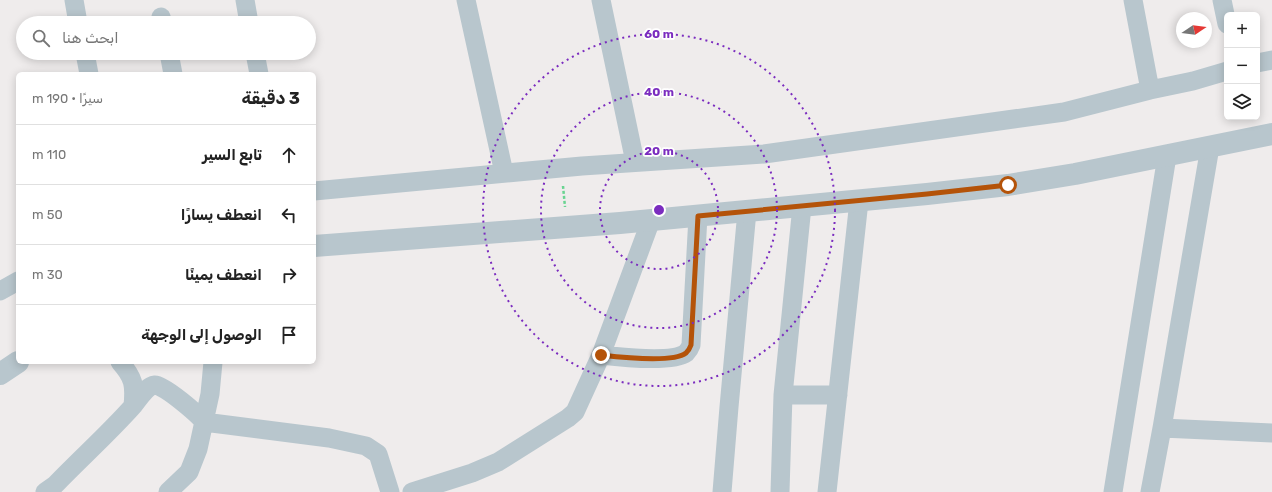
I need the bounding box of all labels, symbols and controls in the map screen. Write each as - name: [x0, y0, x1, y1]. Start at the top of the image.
- north arrow: [1176, 12, 1212, 48]
- map controls: [1224, 12, 1260, 120]
- button: +: [1224, 12, 1260, 48]
- search box: [16, 16, 316, 60]
- icon: search: [30, 27, 52, 49]
- text: 60 m: [644, 27, 674, 41]
- text: ابحث هنا: [62, 29, 119, 47]
- button: −: [1224, 48, 1260, 84]
- button: layers: [1224, 84, 1260, 120]
- text: 40 m: [644, 85, 674, 99]
- text: 3 دقيقة: [241, 88, 300, 108]
- text: سيرًا · 190 m: [32, 91, 103, 106]
- icon: ahead: [278, 144, 300, 166]
- text: 20 m: [644, 144, 674, 158]
- text: تابع السير: [202, 146, 262, 164]
- text: 110 m: [32, 147, 66, 162]
- route start: [999, 176, 1017, 194]
- centre of rings: [652, 203, 666, 217]
- icon: left: [278, 204, 300, 226]
- text: انعطف يسارًا: [181, 206, 262, 224]
- text: 50 m: [32, 207, 63, 222]
- icon: right: [278, 264, 300, 286]
- text: انعطف يمينًا: [185, 266, 262, 284]
- text: 30 m: [32, 267, 63, 282]
- icon: arrive: [278, 324, 300, 346]
- text: الوصول إلى الوجهة: [141, 326, 262, 344]
- route end: [592, 346, 610, 364]

